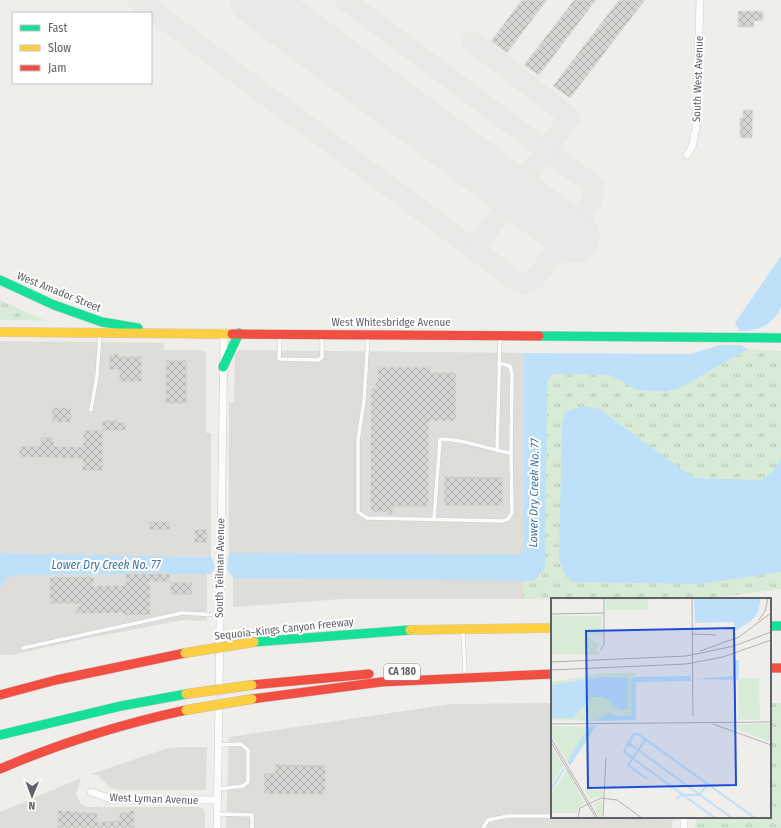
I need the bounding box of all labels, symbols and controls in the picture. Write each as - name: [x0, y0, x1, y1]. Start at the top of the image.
- legend: [12, 12, 152, 84]
- text: Fast: [48, 21, 67, 35]
- street label: South West Avenue: [690, 36, 706, 122]
- text: Slow: [48, 41, 71, 55]
- text: Jam: [48, 61, 66, 75]
- street label: West Amador Street: [15, 269, 103, 315]
- street label: West Whitesbridge Avenue: [331, 316, 451, 329]
- water label: Lower Dry Creek No. 77: [526, 437, 542, 548]
- street label: South Teilman Avenue: [213, 518, 227, 618]
- water label: Lower Dry Creek No. 77: [51, 558, 162, 572]
- inset map: [551, 598, 771, 818]
- street label: Sequoia–Kings Canyon Freeway: [214, 615, 354, 643]
- road number: CA 180: [384, 664, 420, 680]
- north arrow: [12, 776, 52, 816]
- street label: West Lyman Avenue: [109, 791, 199, 807]
- text: N: [28, 799, 35, 812]

